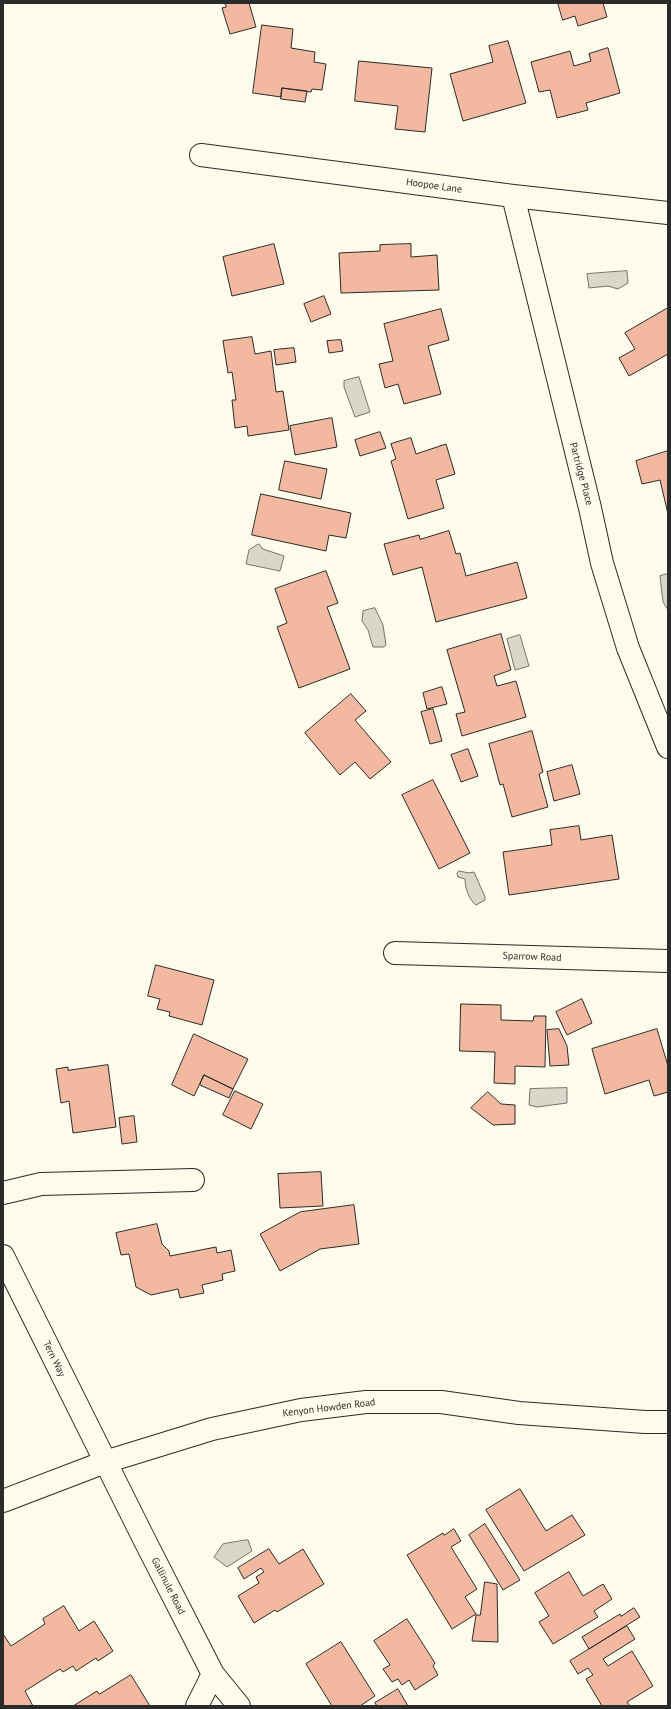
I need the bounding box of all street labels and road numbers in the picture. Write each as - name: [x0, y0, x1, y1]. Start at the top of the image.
- street label: Hoopoe Lane: [405, 176, 463, 196]
- street label: Partridge Place: [567, 441, 595, 507]
- street label: Sparrow Road: [502, 950, 562, 964]
- street label: Tern Way: [40, 1339, 68, 1379]
- street label: Kenyon Howden Road: [282, 1396, 376, 1420]
- street label: Gallinule Road: [149, 1556, 187, 1616]

